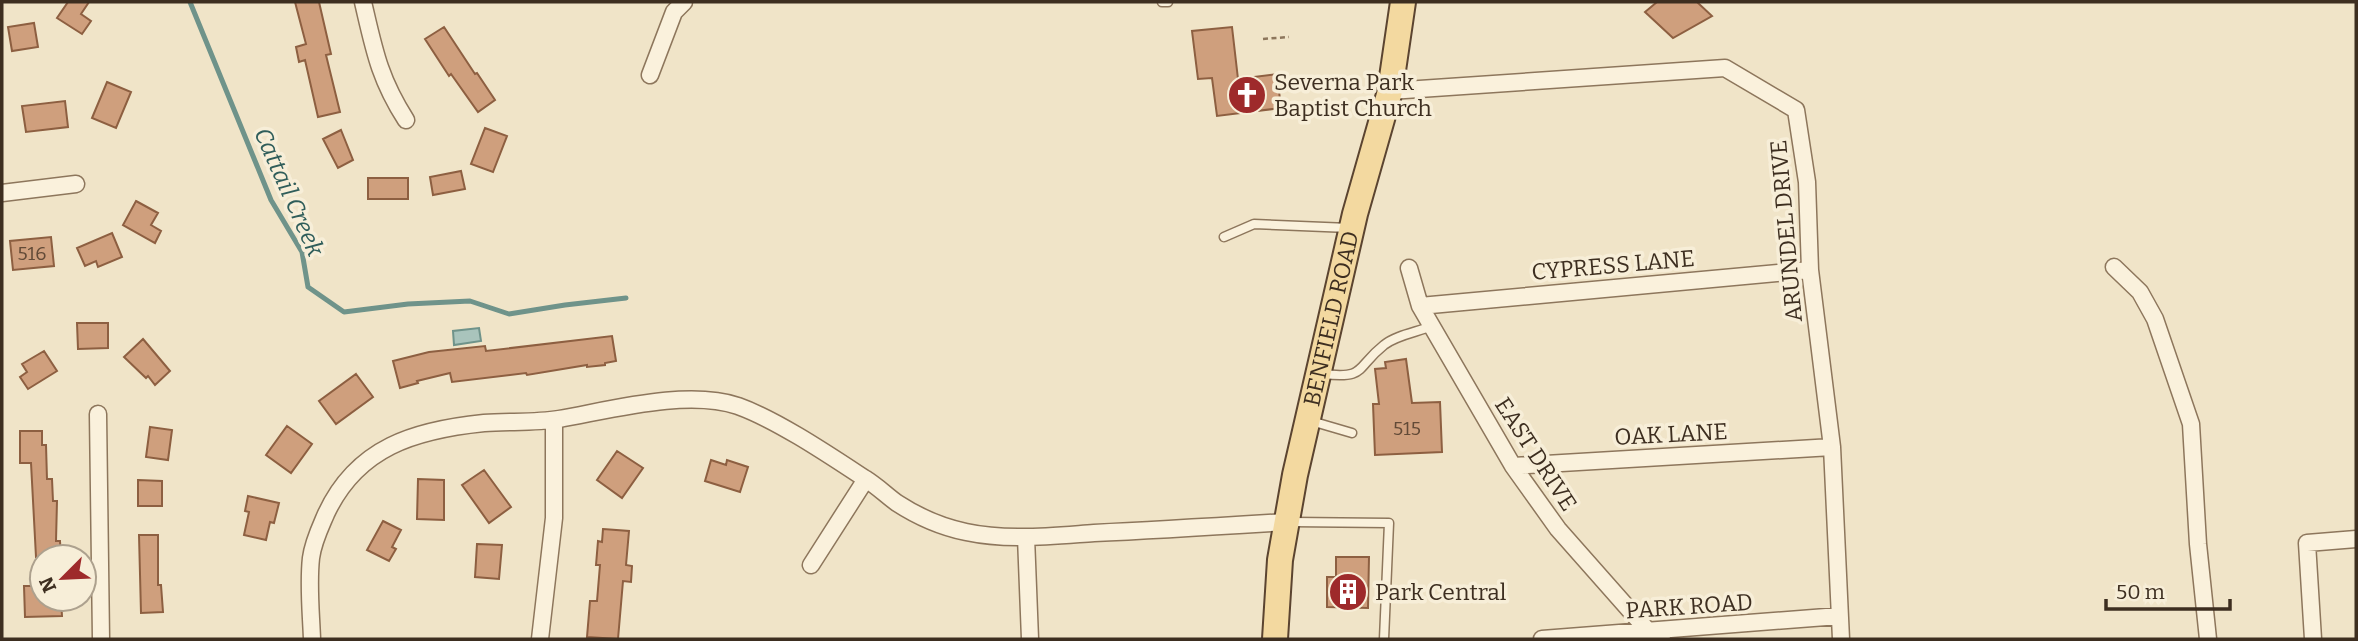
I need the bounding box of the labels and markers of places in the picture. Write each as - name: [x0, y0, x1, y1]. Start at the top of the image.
- place label: Severna Park Baptist Church: [1274, 68, 1432, 122]
- church icon: Severna Park Baptist Church: [1226, 74, 1268, 116]
- building icon: Park Central: [1327, 571, 1369, 613]
- place label: Park Central: [1375, 578, 1507, 606]

